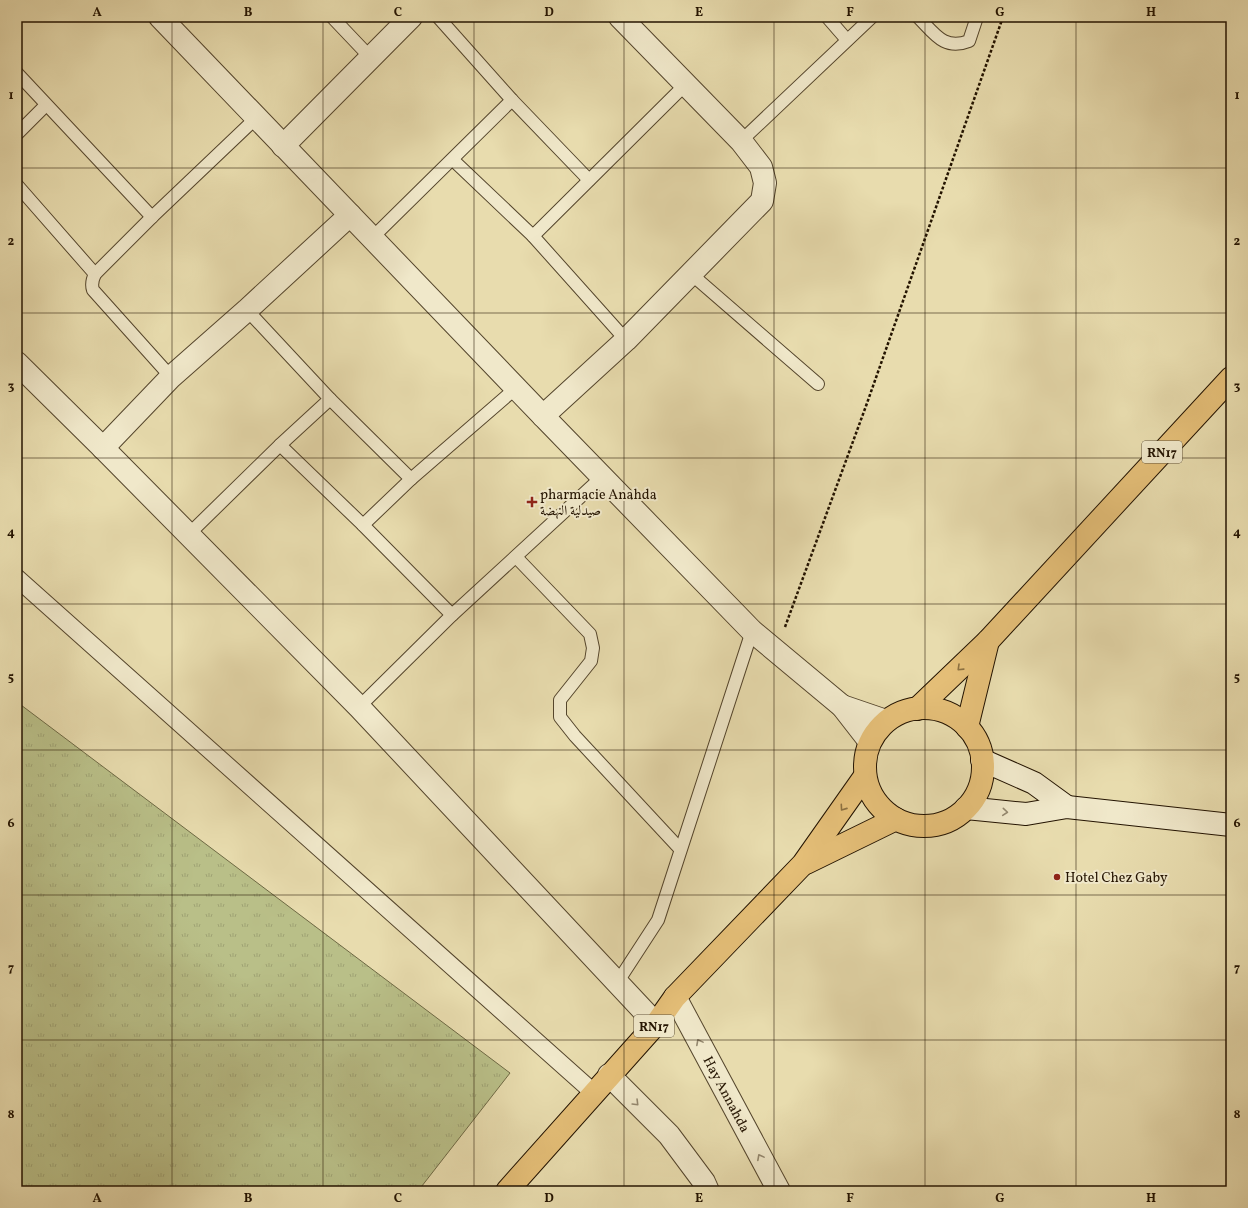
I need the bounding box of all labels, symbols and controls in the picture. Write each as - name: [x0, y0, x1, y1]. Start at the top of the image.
- text: A: [92, 4, 102, 22]
- text: B: [244, 4, 253, 22]
- text: C: [394, 4, 402, 22]
- text: D: [544, 4, 554, 22]
- text: E: [695, 4, 703, 22]
- text: F: [846, 4, 854, 22]
- text: G: [995, 4, 1005, 22]
- text: H: [1146, 4, 1156, 22]
- text: 1: [8, 87, 14, 105]
- text: 1: [1234, 87, 1240, 105]
- text: 2: [8, 233, 15, 251]
- text: 2: [1234, 233, 1241, 251]
- text: 3: [8, 378, 15, 396]
- text: 3: [1234, 378, 1241, 396]
- road number: RN17: [1142, 441, 1182, 463]
- place label: pharmacie Anahda صيدلية النهضة: [540, 486, 657, 521]
- marker: pharmacie Anahda صيدلية النهضة: [527, 497, 537, 507]
- text: 4: [7, 524, 15, 542]
- text: 4: [1233, 524, 1241, 542]
- one-way arrow: [957, 663, 965, 670]
- text: 5: [8, 669, 14, 687]
- text: 5: [1234, 669, 1240, 687]
- one-way arrow: [841, 804, 848, 811]
- one-way arrow: [1002, 807, 1008, 816]
- text: 6: [7, 815, 15, 833]
- text: 6: [1233, 815, 1241, 833]
- place label: Hotel Chez Gaby: [1065, 869, 1168, 888]
- marker: Hotel Chez Gaby: [1052, 872, 1062, 882]
- text: 7: [8, 960, 14, 978]
- text: 7: [1234, 960, 1240, 978]
- road number: RN17: [634, 1015, 674, 1037]
- one-way arrow: [696, 1039, 704, 1046]
- street label: Hay Annahda: [698, 1053, 754, 1136]
- one-way arrow: [631, 1098, 639, 1106]
- text: 8: [7, 1106, 15, 1124]
- text: 8: [1233, 1106, 1241, 1124]
- one-way arrow: [757, 1153, 765, 1161]
- text: A: [92, 1190, 102, 1208]
- text: B: [244, 1190, 253, 1208]
- text: C: [394, 1190, 402, 1208]
- text: D: [544, 1190, 554, 1208]
- text: E: [695, 1190, 703, 1208]
- text: F: [846, 1190, 854, 1208]
- text: G: [995, 1190, 1005, 1208]
- text: H: [1146, 1190, 1156, 1208]

